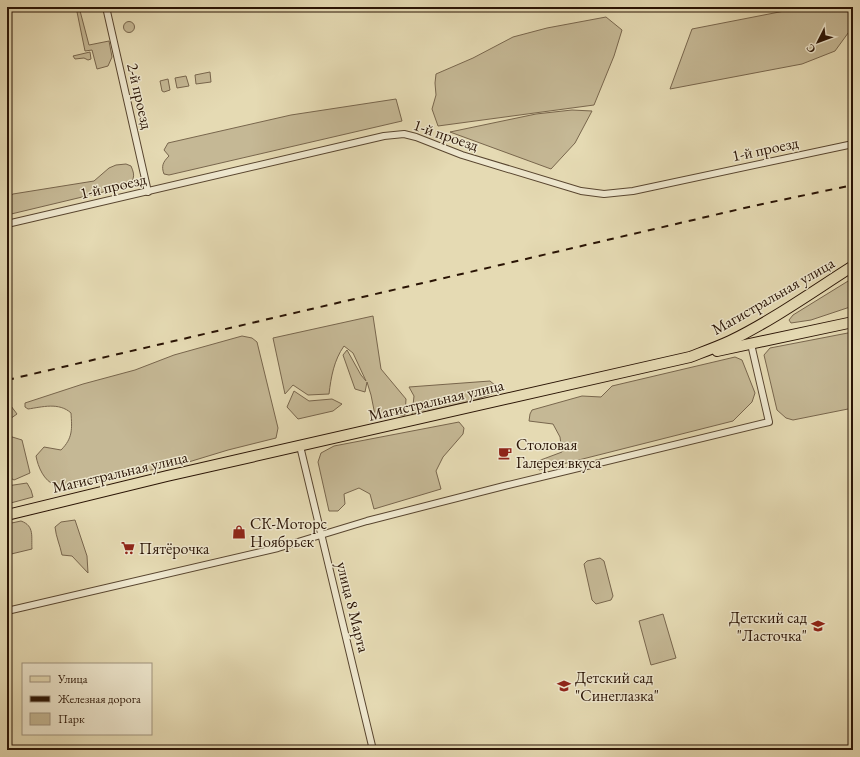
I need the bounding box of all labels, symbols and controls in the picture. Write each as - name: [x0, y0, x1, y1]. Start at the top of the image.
- north arrow: [798, 22, 838, 62]
- text: С: [803, 41, 818, 56]
- street label: 2-й проезд: [122, 61, 158, 132]
- street label: 1-й проезд: [411, 114, 482, 156]
- street label: 1-й проезд: [730, 132, 801, 166]
- street label: 1-й проезд: [78, 168, 149, 204]
- street label: Магистральная улица: [708, 252, 839, 340]
- street label: Магистральная улица: [366, 374, 506, 426]
- place label: Столовая Галерея вкуса: [516, 434, 602, 473]
- cafe icon: Столовая Галерея вкуса: [497, 445, 513, 461]
- street label: Магистральная улица: [50, 446, 190, 498]
- place label: СК-Моторс Ноябрьск: [250, 513, 327, 552]
- shop icon: СК-Моторс Ноябрьск: [231, 524, 247, 540]
- place label: Пятёрочка: [139, 538, 210, 559]
- supermarket icon: Пятёрочка: [120, 540, 136, 556]
- street label: улица 8 Марта: [332, 559, 375, 655]
- place label: Детский сад "Ласточка": [729, 607, 808, 646]
- school or university icon: Детский сад "Ласточка": [810, 618, 826, 634]
- legend: [22, 663, 152, 735]
- place label: Детский сад "Синеглазка": [575, 667, 659, 706]
- text: Улица: [57, 671, 88, 687]
- school or university icon: Детский сад "Синеглазка": [556, 678, 572, 694]
- text: Железная дорога: [57, 691, 141, 707]
- text: Парк: [58, 711, 85, 727]

